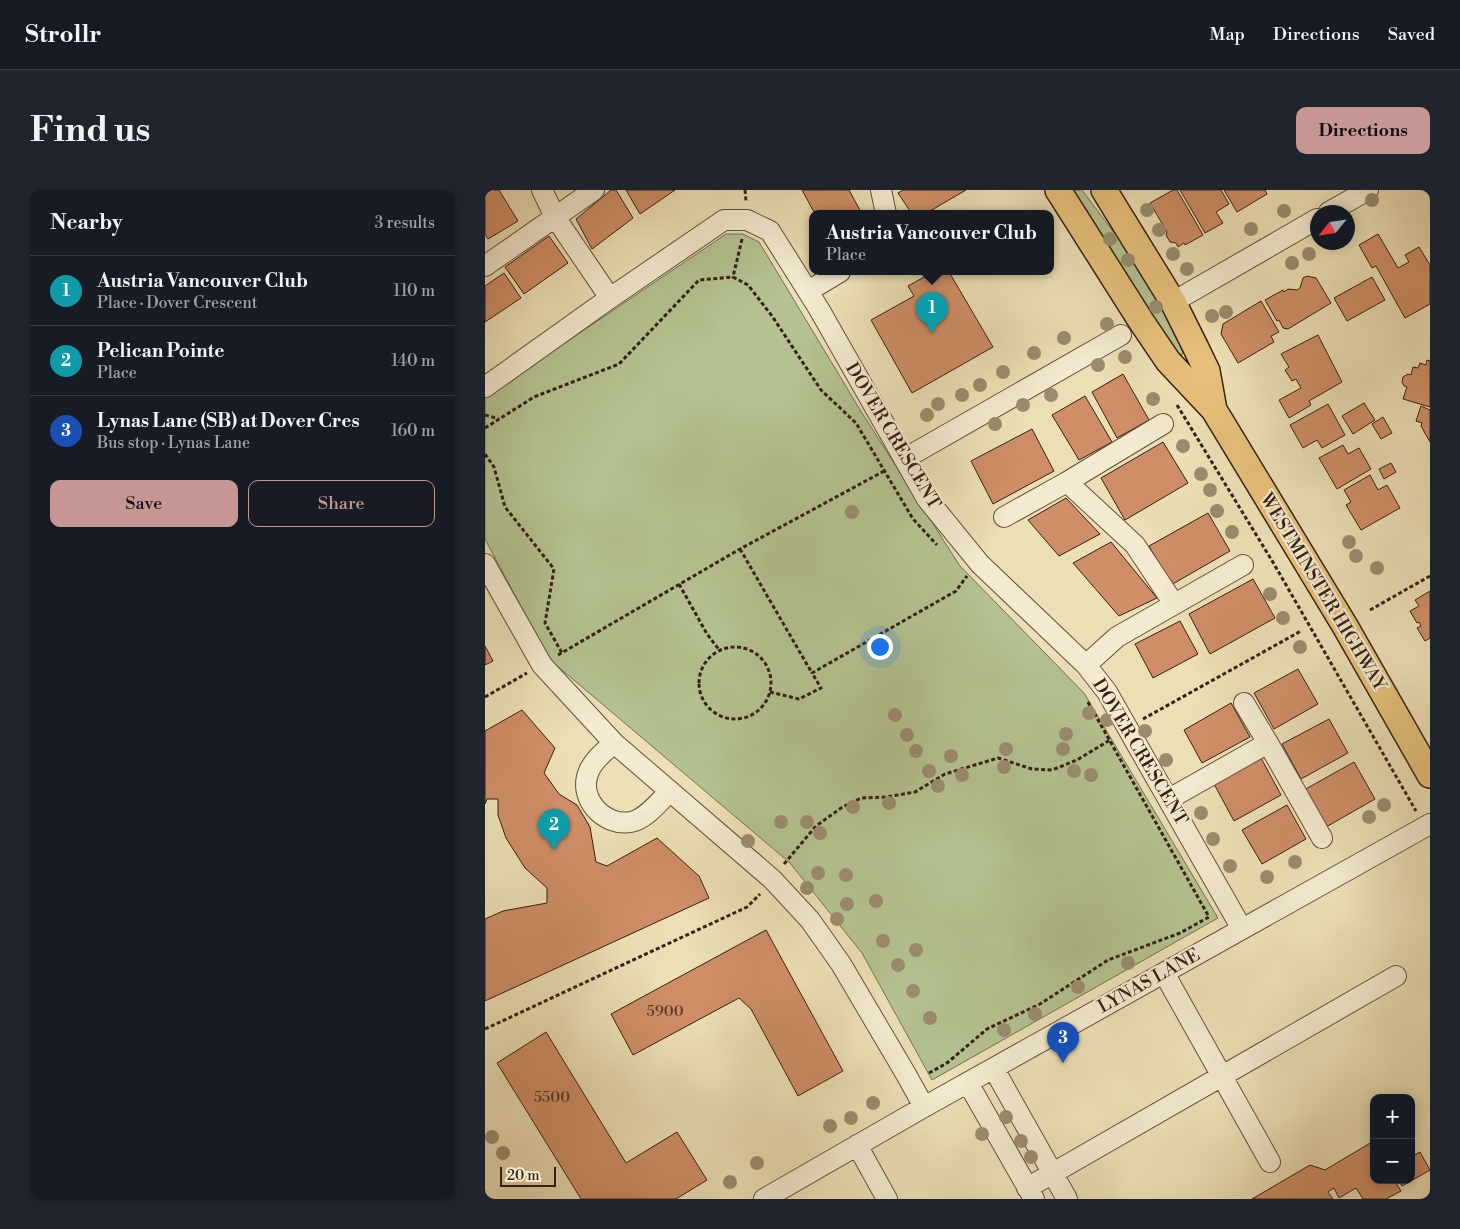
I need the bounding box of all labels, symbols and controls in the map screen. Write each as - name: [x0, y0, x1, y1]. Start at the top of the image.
- text: Strollr: [25, 20, 101, 50]
- text: Map: [1209, 23, 1245, 46]
- text: Directions: [1273, 23, 1360, 46]
- text: Saved: [1388, 23, 1435, 46]
- button: Directions: [1296, 107, 1430, 154]
- text: Find us: [30, 109, 150, 152]
- north arrow: [1310, 205, 1355, 250]
- text: Nearby: [50, 210, 123, 236]
- popup: [809, 210, 1054, 275]
- text: 3 results: [374, 213, 435, 233]
- text: Austria Vancouver Club: [826, 221, 1037, 245]
- text: Place: [826, 245, 866, 265]
- text: Austria Vancouver Club: [97, 269, 308, 293]
- text: 1: [62, 281, 70, 301]
- text: 110 m: [393, 281, 435, 301]
- pin: 1: [916, 292, 948, 333]
- text: Place · Dover Crescent: [97, 293, 258, 313]
- text: Pelican Pointe: [97, 339, 225, 363]
- text: 2: [61, 351, 71, 371]
- text: 140 m: [391, 351, 435, 371]
- street label: DOVER CRESCENT: [840, 359, 946, 514]
- text: Place: [97, 363, 137, 383]
- text: Lynas Lane (SB) at Dover Cres: [97, 409, 360, 433]
- text: 3: [61, 421, 71, 441]
- text: 160 m: [391, 421, 435, 441]
- text: Bus stop · Lynas Lane: [97, 433, 250, 453]
- button: Save: [50, 480, 238, 527]
- button: Share: [248, 480, 435, 527]
- street label: WESTMINSTER HIGHWAY: [1254, 488, 1392, 696]
- your location: [867, 634, 893, 660]
- street label: DOVER CRESCENT: [1087, 675, 1193, 830]
- pin: 2: [538, 809, 570, 850]
- street label: LYNAS LANE: [1094, 943, 1204, 1019]
- house number: 5900: [646, 1002, 684, 1021]
- pin: 3: [1047, 1022, 1079, 1063]
- house number: 5500: [534, 1088, 570, 1107]
- map controls: [1370, 1094, 1415, 1184]
- button: +: [1370, 1094, 1415, 1139]
- button: −: [1370, 1139, 1415, 1184]
- scale bar: [500, 1164, 556, 1187]
- text: 20 m: [507, 1167, 539, 1185]

